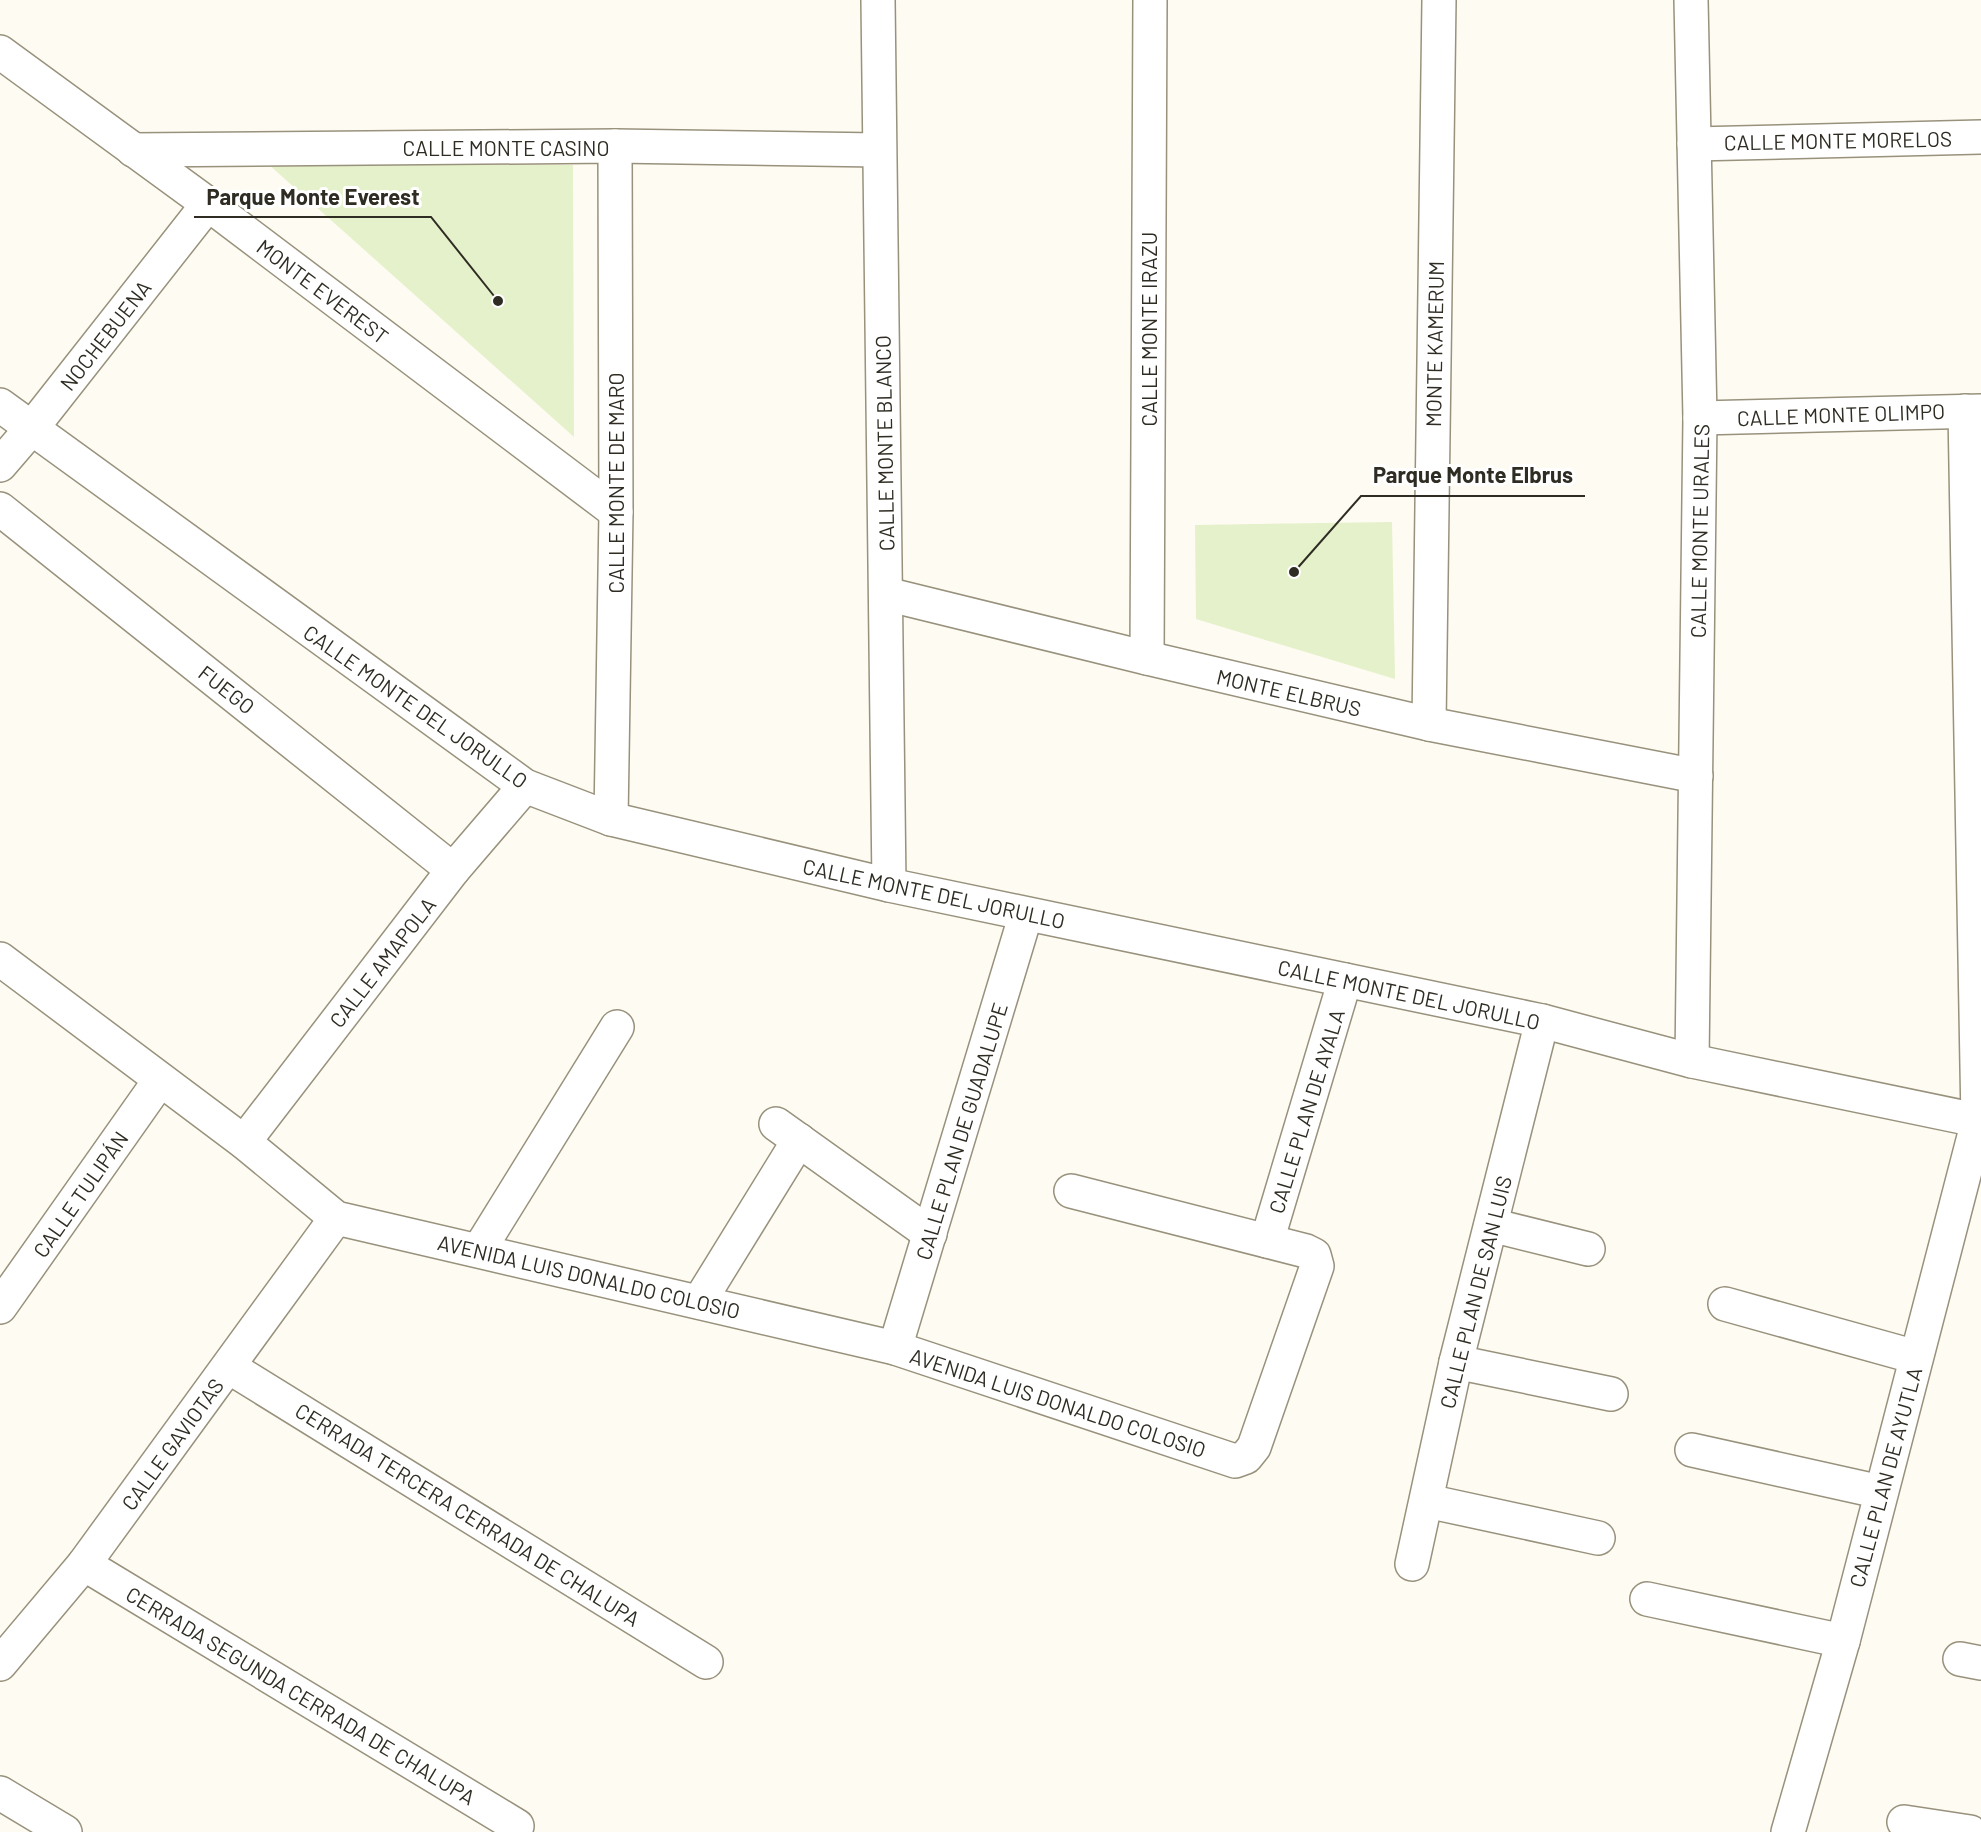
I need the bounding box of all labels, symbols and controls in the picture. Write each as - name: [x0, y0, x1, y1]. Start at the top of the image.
- street label: CALLE MONTE MORELOS: [1724, 126, 1952, 154]
- street label: CALLE MONTE CASINO: [402, 135, 610, 160]
- callout: Parque Monte Everest: [194, 177, 431, 217]
- text: Parque Monte Everest: [206, 183, 420, 209]
- street label: CALLE MONTE IRAZU: [1136, 232, 1161, 426]
- street label: MONTE EVEREST: [252, 233, 394, 349]
- street label: MONTE KAMERUM: [1420, 261, 1448, 427]
- street label: NOCHEBUENA: [54, 275, 156, 395]
- street label: CALLE MONTE BLANCO: [870, 335, 898, 551]
- street label: CALLE MONTE DE MARO: [603, 373, 628, 593]
- street label: CALLE MONTE OLIMPO: [1736, 398, 1946, 430]
- street label: CALLE MONTE URALES: [1685, 424, 1713, 638]
- callout: Parque Monte Elbrus: [1361, 456, 1585, 496]
- text: Parque Monte Elbrus: [1373, 461, 1573, 487]
- street label: CALLE MONTE DEL JORULLO: [299, 619, 533, 793]
- street label: FUEGO: [194, 659, 260, 719]
- street label: MONTE ELBRUS: [1214, 663, 1364, 721]
- street label: CALLE MONTE DEL JORULLO: [801, 853, 1067, 933]
- street label: CALLE AMAPOLA: [324, 892, 441, 1032]
- street label: CALLE MONTE DEL JORULLO: [1276, 954, 1542, 1034]
- street label: CALLE PLAN DE GUADALUPE: [910, 999, 1012, 1263]
- street label: CALLE PLAN DE AYALA: [1263, 1006, 1349, 1216]
- street label: CALLE TULIPÁN: [27, 1126, 133, 1262]
- street label: CALLE PLAN DE SAN LUIS: [1434, 1173, 1516, 1411]
- street label: AVENIDA LUIS DONALDO COLOSIO: [435, 1229, 743, 1323]
- street label: AVENIDA LUIS DONALDO COLOSIO: [907, 1342, 1209, 1462]
- street label: CALLE PLAN DE AYUTLA: [1844, 1364, 1926, 1590]
- street label: CALLE GAVIOTAS: [116, 1373, 228, 1515]
- street label: CERRADA TERCERA CERRADA DE CHALUPA: [291, 1397, 645, 1631]
- street label: CERRADA SEGUNDA CERRADA DE CHALUPA: [122, 1581, 480, 1810]

